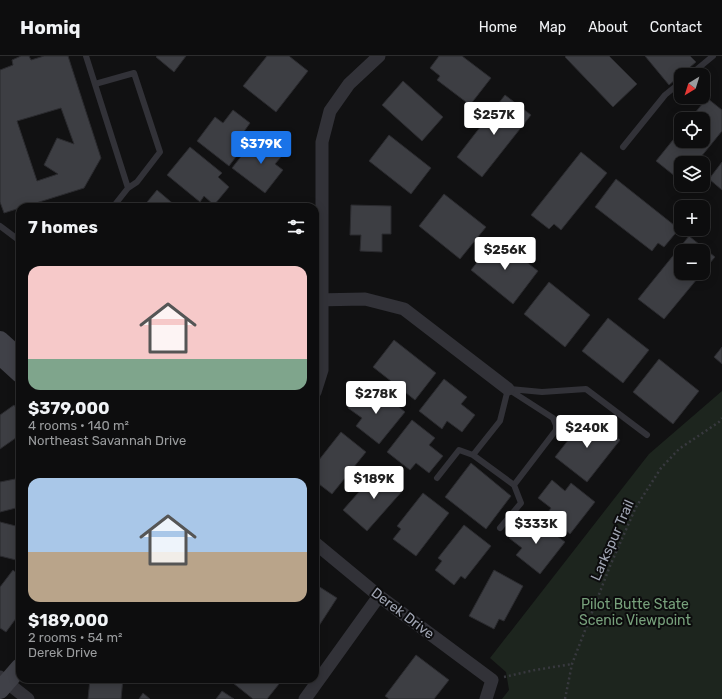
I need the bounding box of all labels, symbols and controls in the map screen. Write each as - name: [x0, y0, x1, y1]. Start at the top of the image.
- text: Homiq: [20, 16, 81, 39]
- text: Home: [479, 19, 517, 36]
- text: Map: [539, 19, 566, 36]
- text: About: [588, 19, 628, 36]
- text: Contact: [650, 19, 702, 36]
- north arrow: [674, 68, 710, 104]
- map controls: [674, 68, 710, 280]
- pin: $257K: [466, 102, 522, 136]
- text: $257K: [473, 107, 515, 122]
- button: locate: [674, 112, 710, 148]
- pin: $379K: [233, 131, 289, 165]
- text: $379K: [240, 136, 282, 151]
- button: layers: [674, 156, 710, 192]
- button: +: [674, 200, 710, 236]
- icon: filters: [285, 216, 307, 238]
- text: 7 homes: [28, 217, 98, 237]
- pin: $256K: [477, 237, 533, 271]
- text: $256K: [484, 242, 526, 257]
- button: −: [674, 244, 710, 280]
- icon: home: [132, 292, 204, 364]
- pin: $278K: [348, 381, 404, 415]
- text: $278K: [355, 386, 397, 401]
- text: $379,000: [28, 398, 110, 418]
- pin: $240K: [559, 415, 615, 449]
- text: 4 rooms · 140 m²: [28, 418, 129, 433]
- text: $240K: [565, 420, 609, 435]
- text: Northeast Savannah Drive: [28, 433, 186, 448]
- pin: $189K: [346, 466, 402, 500]
- text: $189K: [354, 471, 394, 486]
- street label: Larkspur Trail: [587, 497, 638, 583]
- icon: home: [132, 504, 204, 576]
- pin: $333K: [508, 511, 564, 545]
- text: $333K: [514, 516, 558, 531]
- street label: Derek Drive: [368, 584, 438, 643]
- park label: Pilot Butte State Scenic Viewpoint: [579, 596, 691, 629]
- text: $189,000: [28, 610, 109, 630]
- text: 2 rooms · 54 m²: [28, 630, 122, 645]
- text: Derek Drive: [28, 645, 97, 660]

